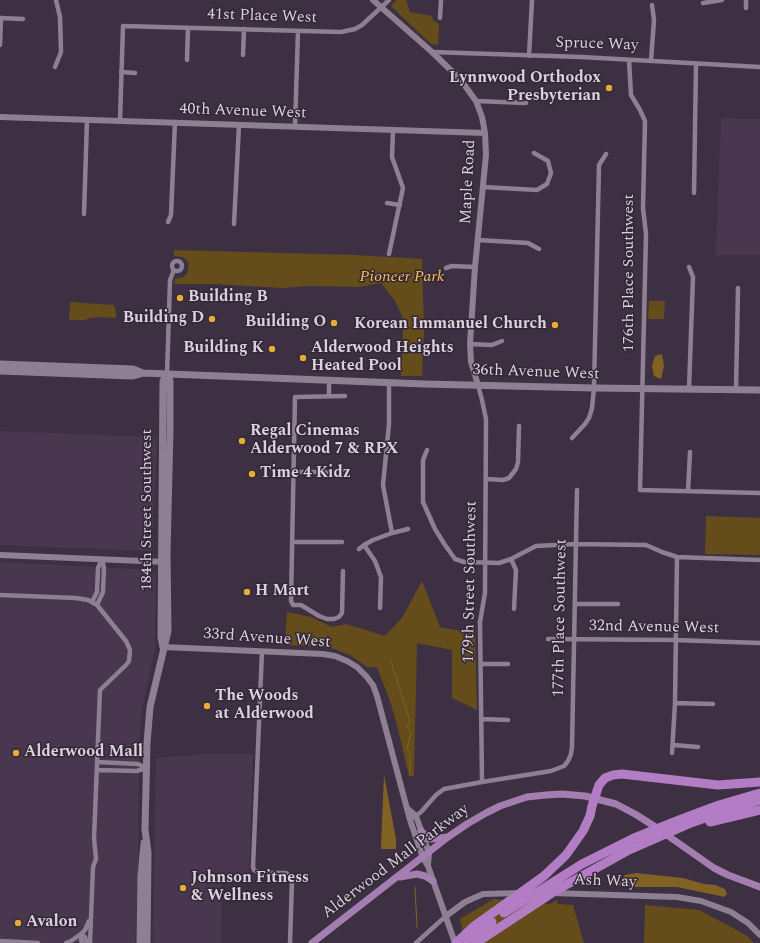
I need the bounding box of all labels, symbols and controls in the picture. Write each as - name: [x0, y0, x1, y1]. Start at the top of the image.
- street label: 41st Place West: [207, 5, 317, 29]
- street label: Spruce Way: [555, 34, 639, 56]
- place label: Lynnwood Orthodox Presbyterian: [449, 69, 601, 107]
- marker: Lynnwood Orthodox Presbyterian: [604, 83, 614, 93]
- street label: 40th Avenue West: [179, 100, 307, 124]
- street label: Maple Road: [457, 139, 481, 225]
- street label: 176th Place Southwest: [620, 194, 640, 352]
- park label: Pioneer Park: [360, 268, 444, 288]
- place label: Building B: [188, 288, 268, 308]
- marker: Building B: [175, 293, 185, 303]
- place label: Building D: [123, 309, 204, 329]
- place label: Building O: [245, 313, 326, 333]
- marker: Building D: [207, 314, 217, 324]
- place label: Korean Immanuel Church: [354, 315, 547, 335]
- marker: Building O: [329, 318, 339, 328]
- marker: Korean Immanuel Church: [550, 320, 560, 330]
- place label: Building K: [183, 339, 264, 359]
- place label: Alderwood Heights Heated Pool: [311, 339, 454, 377]
- marker: Building K: [267, 344, 277, 354]
- marker: Alderwood Heights Heated Pool: [298, 353, 308, 363]
- street label: 36th Avenue West: [472, 361, 600, 385]
- place label: Regal Cinemas Alderwood 7 & RPX: [250, 422, 398, 460]
- street label: 184th Street Southwest: [138, 429, 158, 591]
- marker: Regal Cinemas Alderwood 7 & RPX: [237, 436, 247, 446]
- place label: Time 4 Kidz: [260, 464, 351, 484]
- marker: Time 4 Kidz: [247, 469, 257, 479]
- street label: 179th Street Southwest: [460, 501, 482, 663]
- street label: 177th Place Southwest: [550, 539, 572, 697]
- place label: H Mart: [255, 582, 310, 602]
- marker: H Mart: [242, 587, 252, 597]
- street label: 32nd Avenue West: [589, 617, 719, 639]
- street label: 33rd Avenue West: [203, 625, 331, 653]
- place label: The Woods at Alderwood: [215, 687, 314, 725]
- marker: The Woods at Alderwood: [202, 701, 212, 711]
- place label: Alderwood Mall: [24, 743, 143, 763]
- marker: Alderwood Mall: [11, 748, 21, 758]
- street label: Alderwood Mall Parkway: [319, 800, 473, 924]
- place label: Johnson Fitness & Wellness: [191, 869, 309, 907]
- street label: Ash Way: [573, 871, 637, 893]
- marker: Johnson Fitness & Wellness: [178, 883, 188, 893]
- place label: Avalon: [26, 913, 77, 933]
- marker: Avalon: [13, 918, 23, 928]

